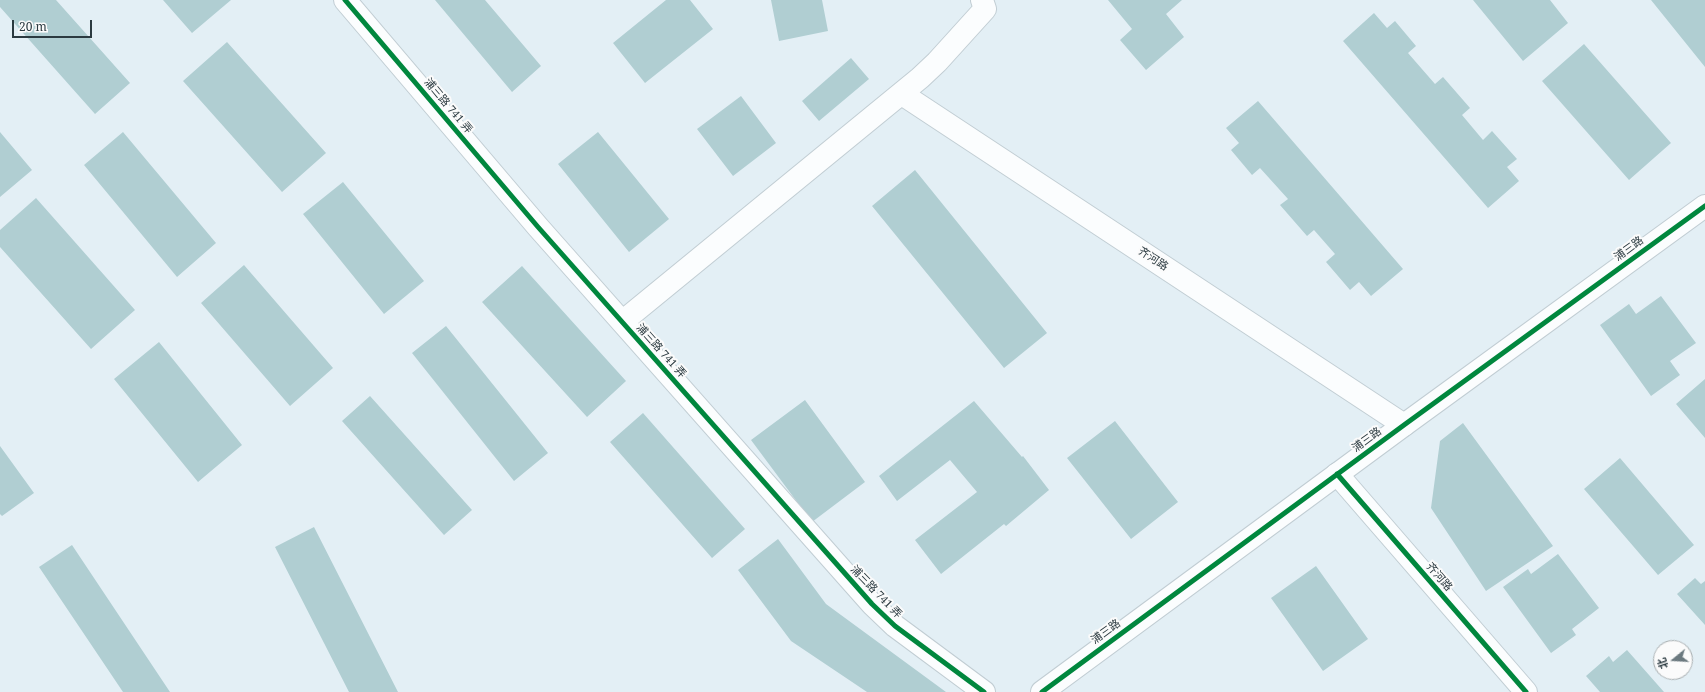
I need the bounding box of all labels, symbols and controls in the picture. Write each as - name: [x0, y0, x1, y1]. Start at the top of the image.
- scale bar: [14, 12, 94, 38]
- text: 20 m: [19, 18, 47, 35]
- street label: 浦三路 741 弄: [421, 76, 475, 136]
- street label: 浦三路: [1612, 234, 1646, 264]
- street label: 齐河路: [1136, 244, 1170, 274]
- street label: 浦三路 741 弄: [633, 321, 689, 381]
- street label: 浦三路: [1350, 425, 1384, 455]
- street label: 齐河路: [1423, 560, 1455, 594]
- street label: 浦三路 741 弄: [848, 563, 904, 621]
- street label: 浦三路: [1089, 617, 1123, 647]
- north arrow: [1653, 640, 1693, 680]
- text: 北: [1653, 656, 1671, 671]

